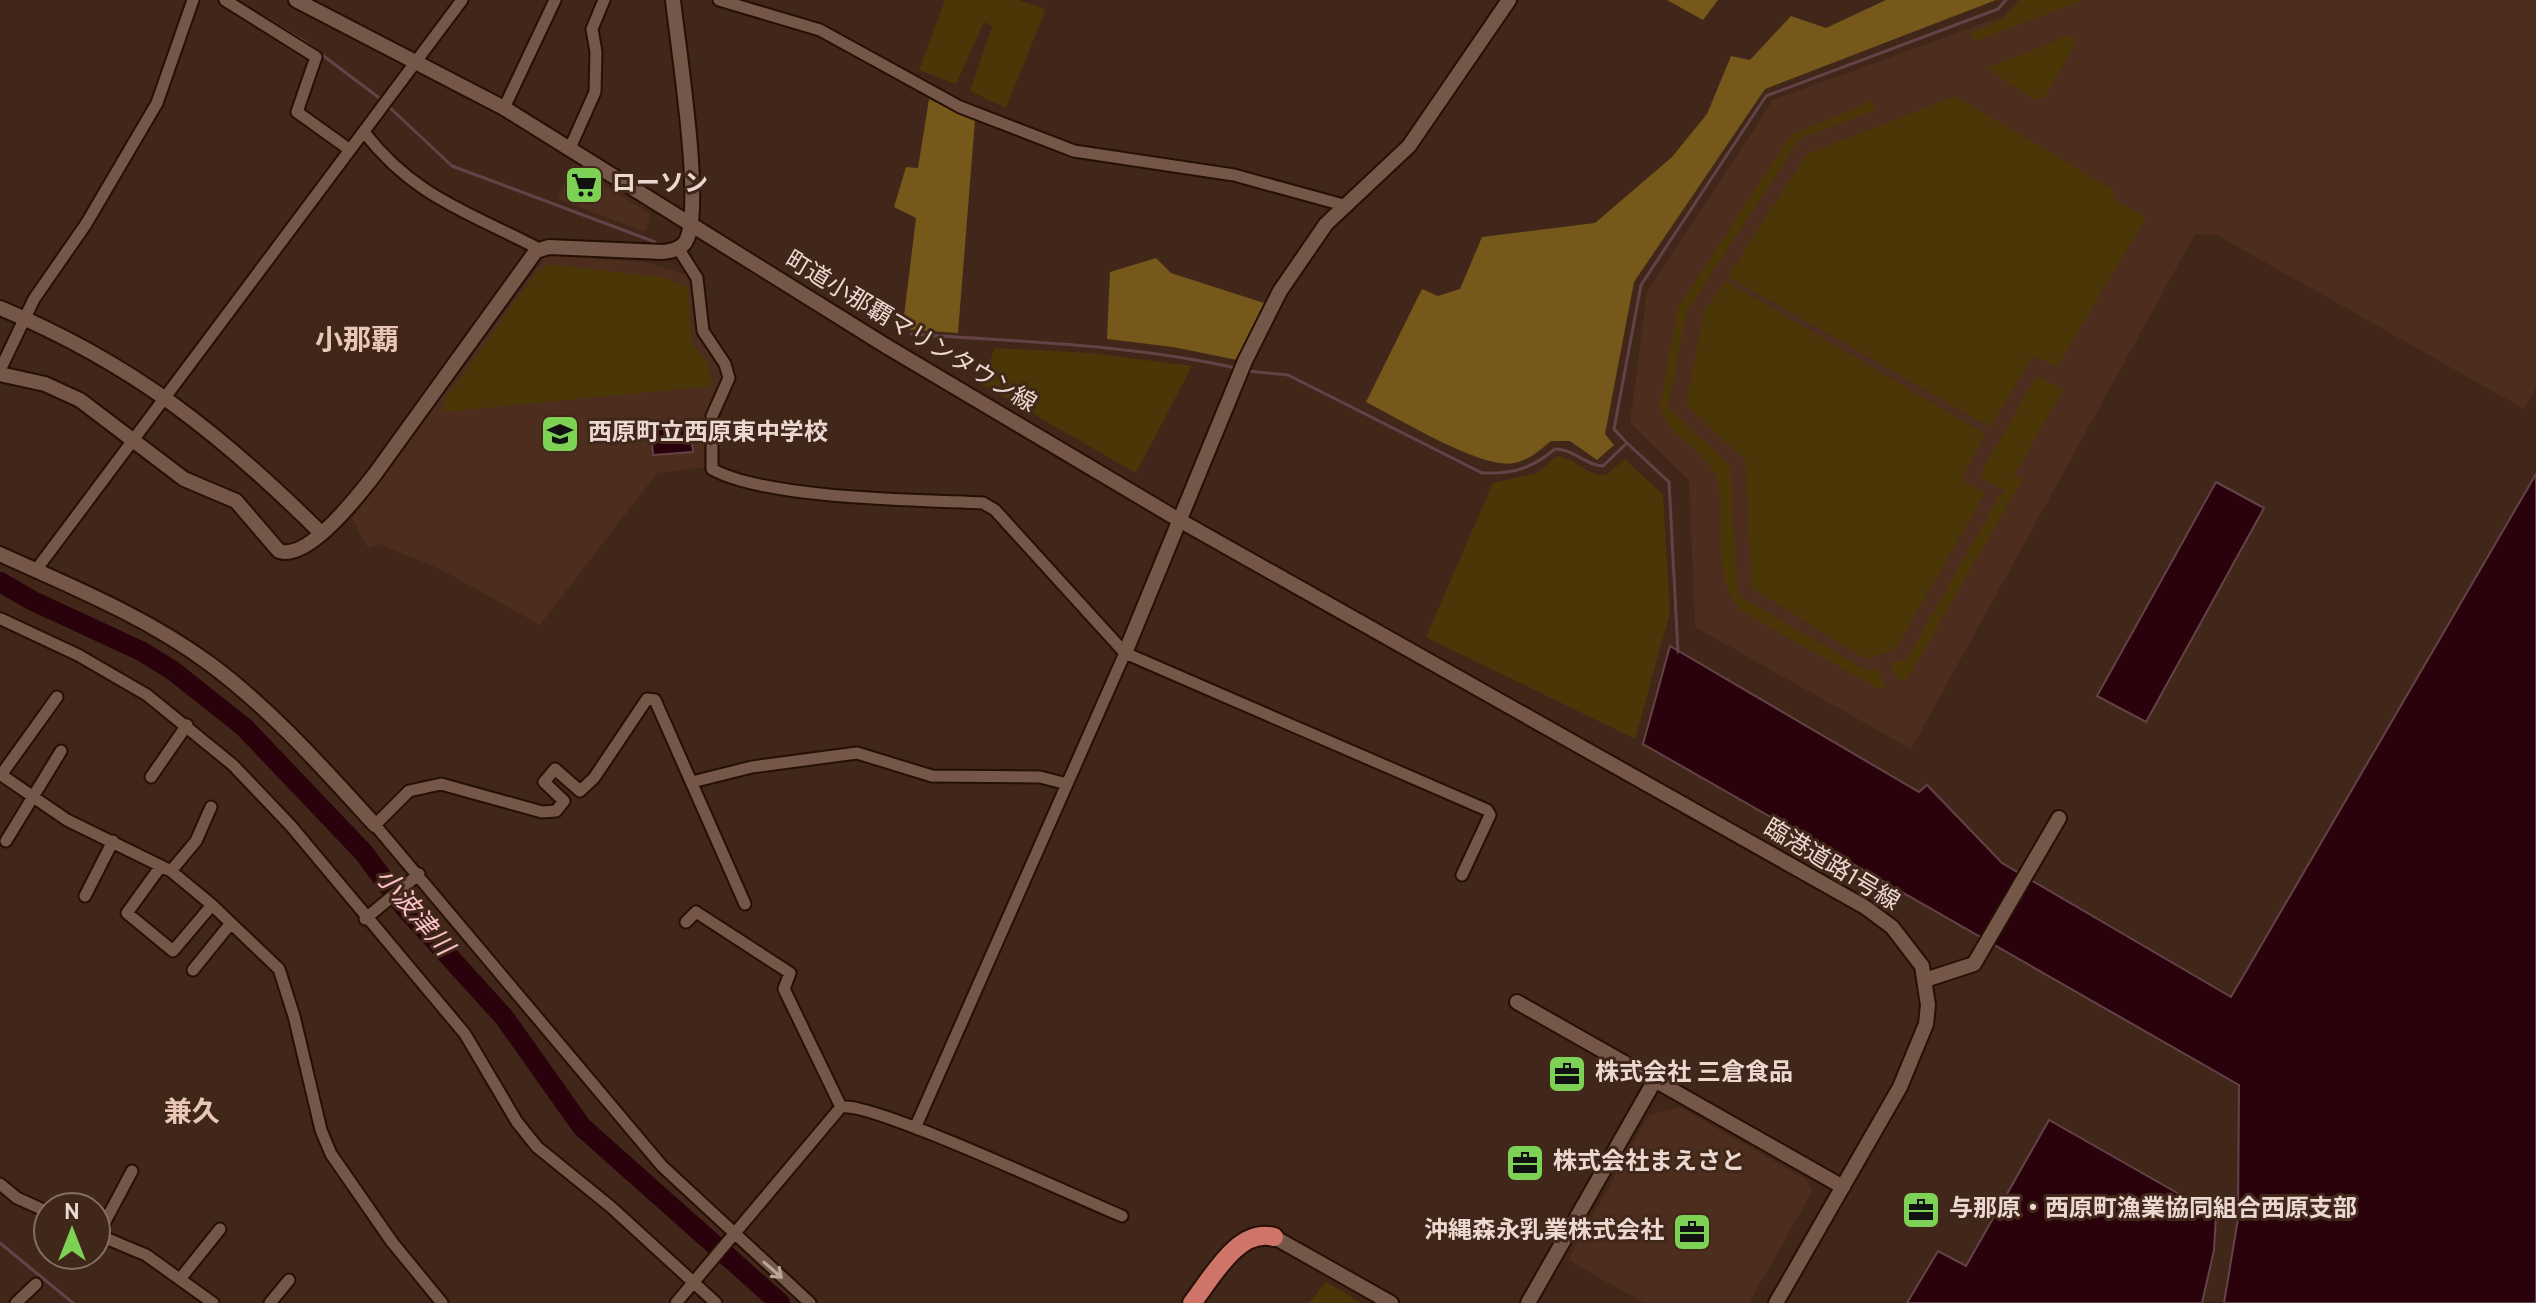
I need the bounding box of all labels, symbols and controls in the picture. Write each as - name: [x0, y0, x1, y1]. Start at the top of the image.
- supermarket icon: ローソン: [563, 164, 605, 206]
- place label: ローソン: [612, 170, 708, 200]
- street label: 町道小那覇マリンタウン線: [779, 246, 1041, 420]
- district label: 小那覇: [315, 324, 399, 360]
- school or university icon: 西原町立西原東中学校: [539, 413, 581, 455]
- place label: 西原町立西原東中学校: [588, 419, 828, 449]
- street label: 臨港道路1号線: [1758, 814, 1904, 918]
- water label: 小波津川: [367, 863, 461, 966]
- office icon: 株式会社 三倉食品: [1546, 1053, 1588, 1095]
- place label: 株式会社 三倉食品: [1595, 1059, 1793, 1089]
- district label: 兼久: [164, 1096, 220, 1132]
- office icon: 株式会社まえさと: [1504, 1142, 1546, 1184]
- place label: 株式会社まえさと: [1553, 1148, 1745, 1178]
- office icon: 与那原・西原町漁業協同組合西原支部: [1900, 1189, 1942, 1231]
- north arrow: [32, 1191, 112, 1271]
- place label: 与那原・西原町漁業協同組合西原支部: [1949, 1195, 2357, 1225]
- text: N: [64, 1200, 80, 1227]
- office icon: 沖縄森永乳業株式会社: [1671, 1211, 1713, 1253]
- place label: 沖縄森永乳業株式会社: [1424, 1217, 1664, 1247]
- one-way arrow: [762, 1260, 782, 1278]

